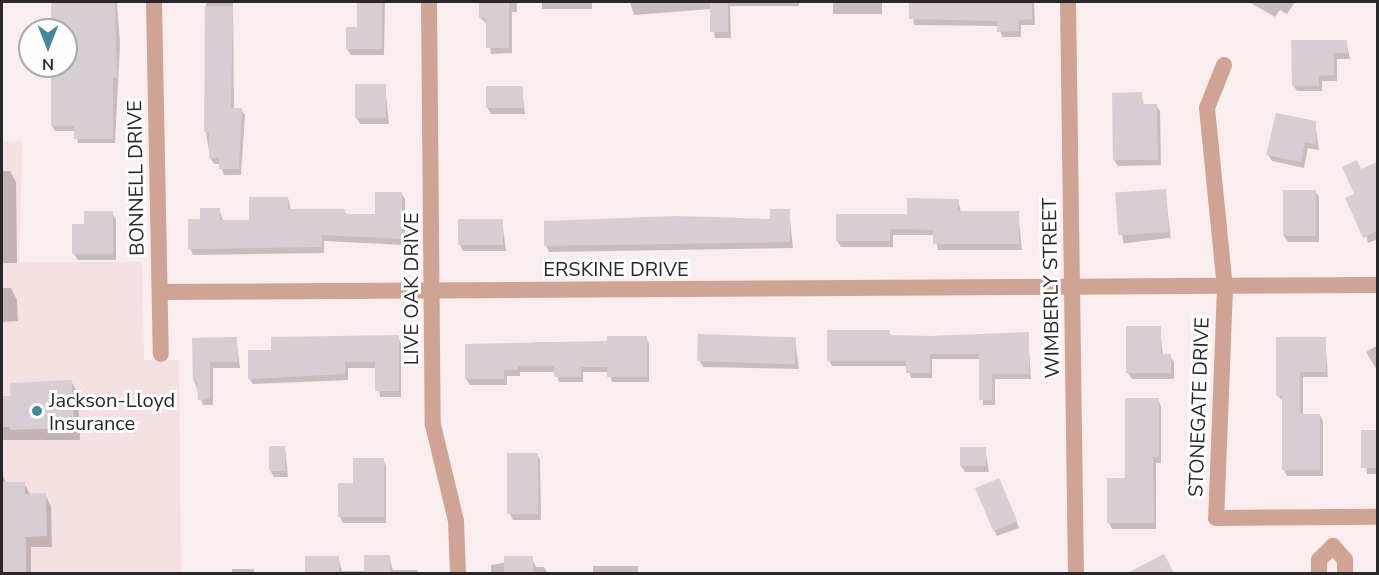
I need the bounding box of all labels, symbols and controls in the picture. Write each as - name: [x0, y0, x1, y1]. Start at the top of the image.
- north arrow: [18, 18, 78, 78]
- text: N: [42, 53, 54, 75]
- street label: BONNELL DRIVE: [123, 100, 149, 256]
- street label: WIMBERLY STREET: [1037, 197, 1065, 379]
- street label: LIVE OAK DRIVE: [399, 213, 423, 365]
- street label: ERSKINE DRIVE: [543, 257, 689, 281]
- street label: STONEGATE DRIVE: [1184, 317, 1214, 497]
- place label: Jackson-Lloyd Insurance: [49, 388, 175, 435]
- marker: Jackson-Lloyd Insurance: [30, 404, 44, 418]

